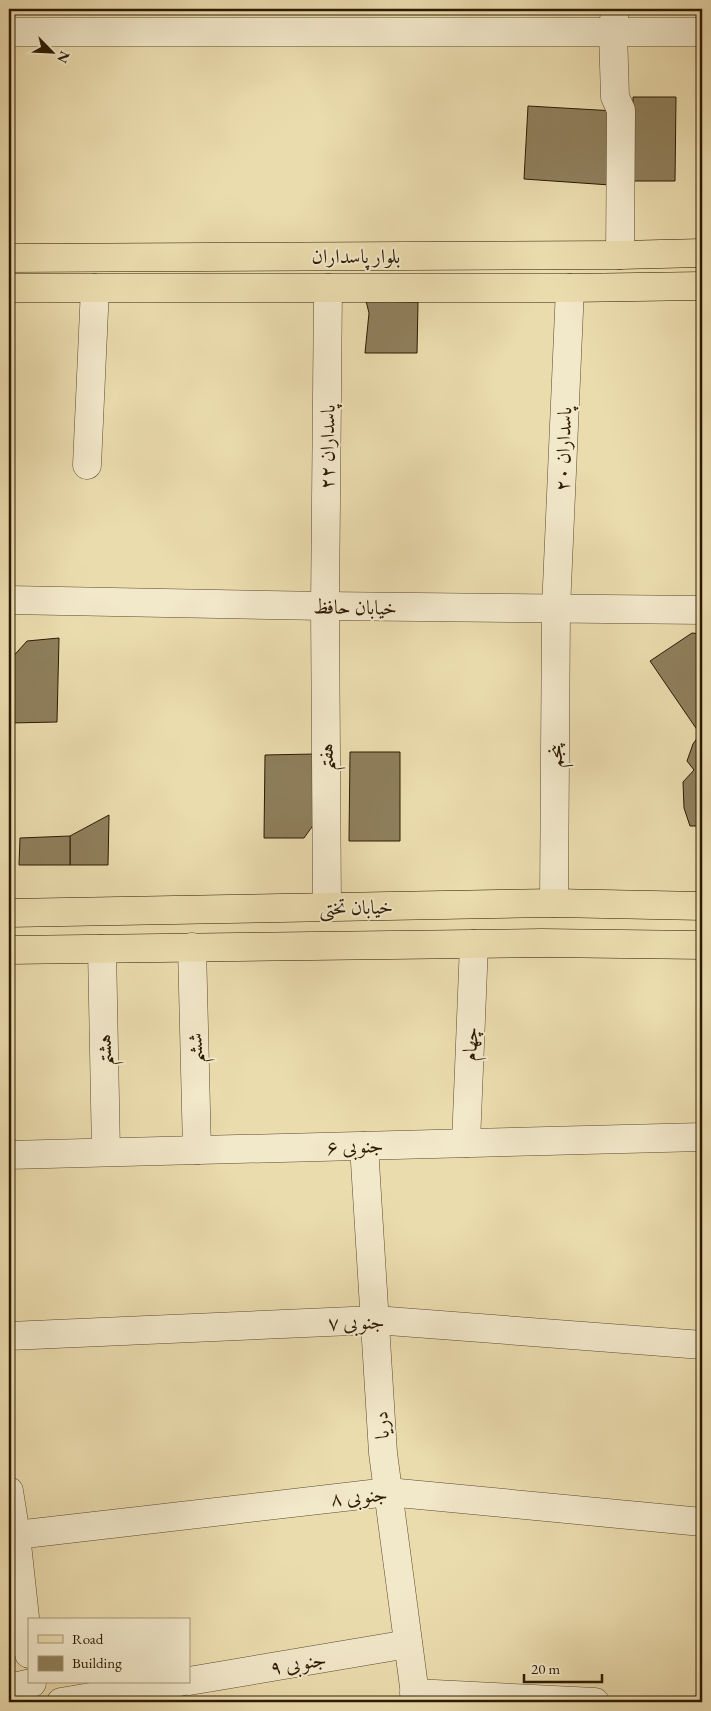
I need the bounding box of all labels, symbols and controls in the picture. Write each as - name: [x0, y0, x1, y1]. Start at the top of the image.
- north arrow: [28, 28, 78, 78]
- text: N: [53, 48, 74, 67]
- street label: بلوار پاسداران: [312, 243, 400, 271]
- street label: پاسداران ۲۲: [313, 403, 343, 490]
- street label: پاسداران ۲۰: [549, 405, 580, 492]
- street label: خیابان حافظ: [313, 593, 397, 621]
- street label: پنجم: [542, 742, 574, 768]
- street label: هفتم: [313, 743, 346, 771]
- street label: خیابان تختی: [319, 893, 393, 923]
- street label: چهام: [456, 1026, 489, 1062]
- street label: ششم: [182, 1033, 215, 1063]
- street label: هشتم: [91, 1034, 124, 1066]
- street label: ۶ جنوبی: [326, 1132, 384, 1162]
- street label: ۷ جنوبی: [327, 1309, 385, 1337]
- street label: دریا: [367, 1410, 395, 1440]
- street label: ۸ جنوبی: [330, 1481, 389, 1513]
- legend: [28, 1618, 190, 1684]
- text: Road: [72, 1629, 104, 1648]
- street label: ۹ جنوبی: [268, 1646, 328, 1682]
- scale bar: [524, 1651, 601, 1683]
- text: Building: [72, 1653, 122, 1672]
- text: 20 m: [531, 1659, 560, 1678]

